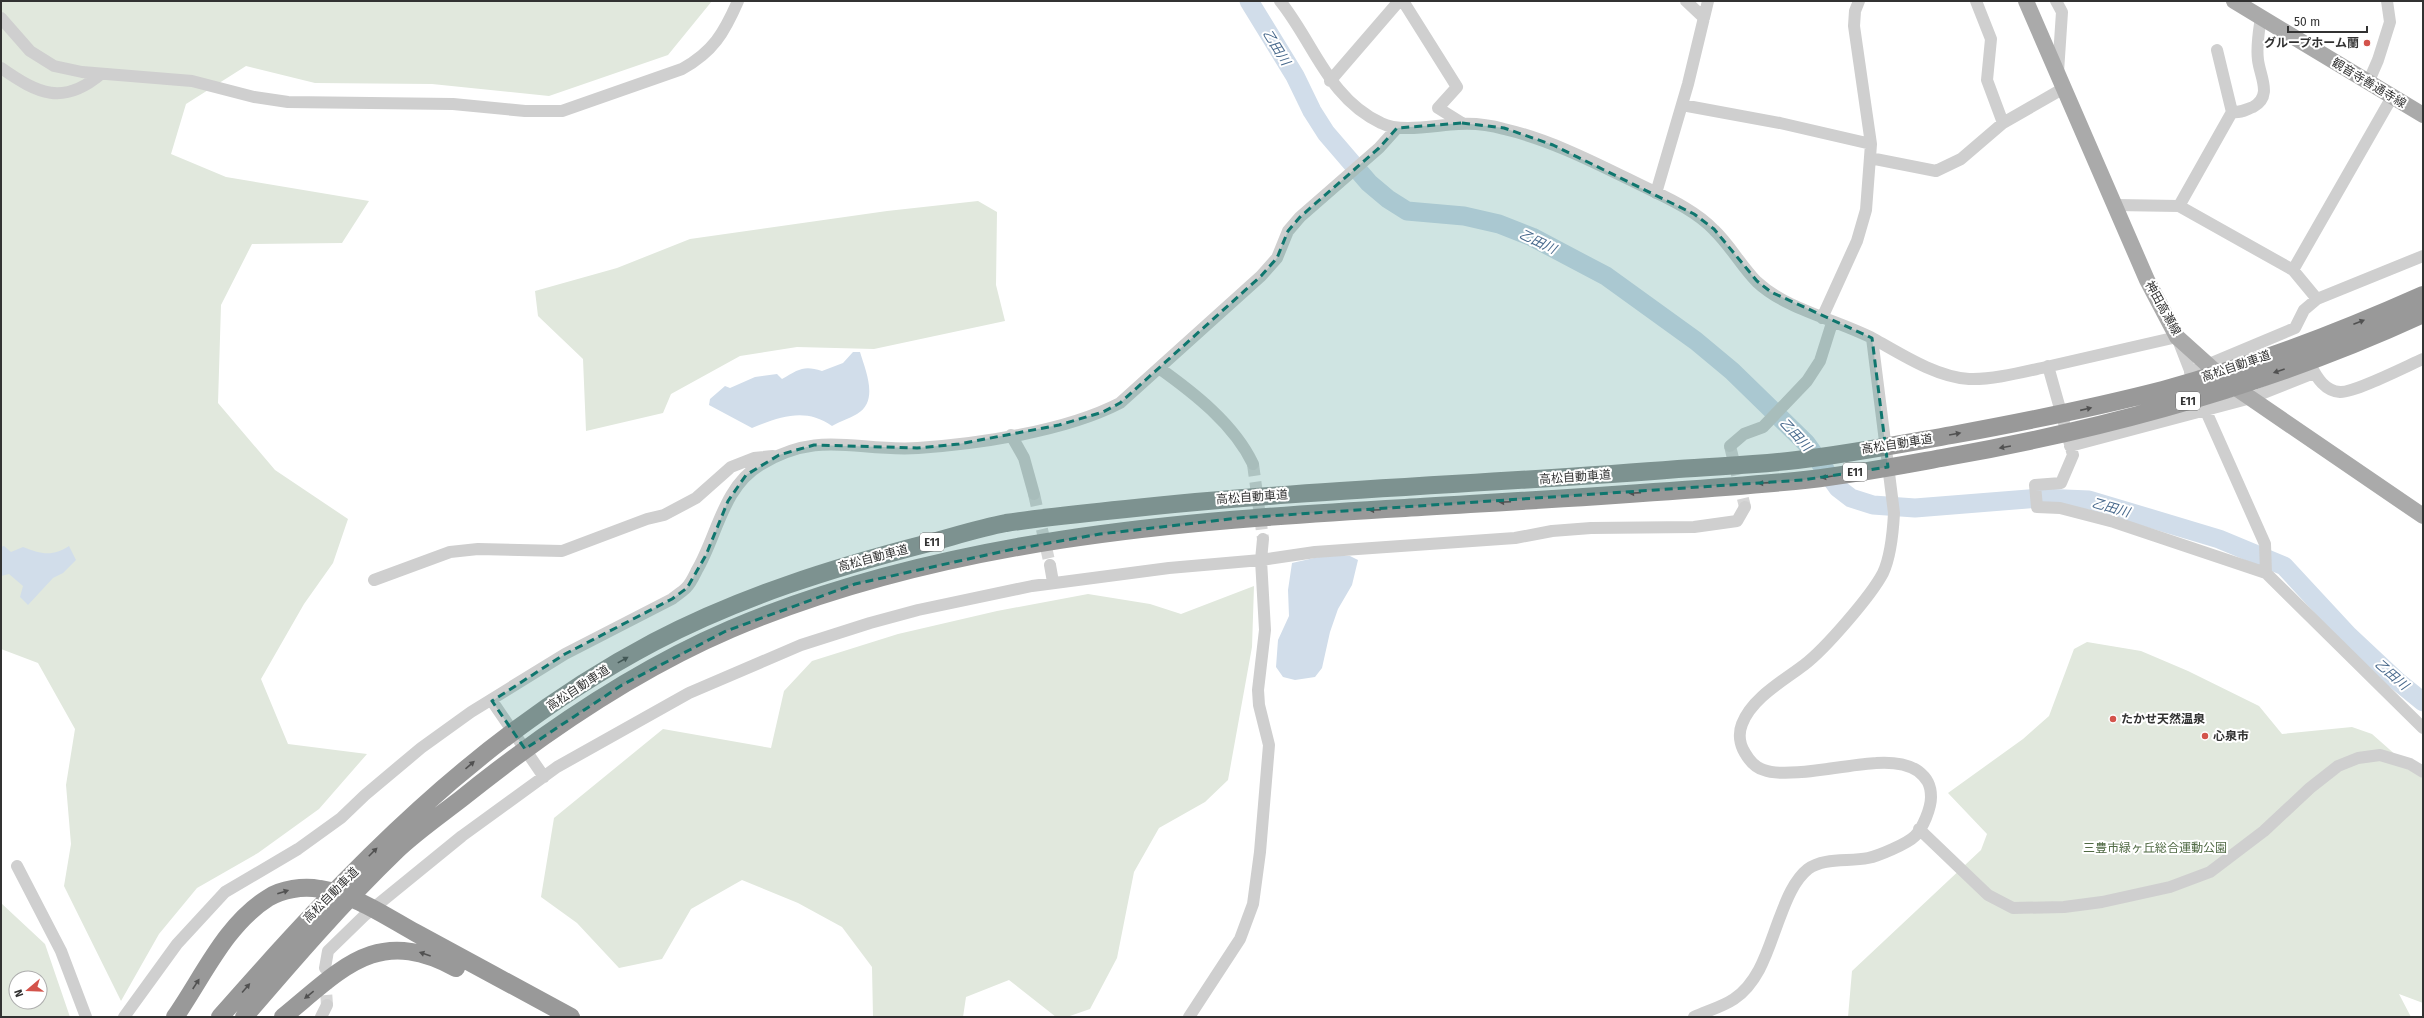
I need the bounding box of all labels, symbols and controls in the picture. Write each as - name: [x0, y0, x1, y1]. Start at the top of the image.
- scale bar: [2288, 8, 2367, 34]
- text: 50 m: [2294, 15, 2320, 29]
- water label: 乙田川: [1260, 27, 1294, 69]
- place label: グループホーム蘭: [2264, 36, 2359, 50]
- marker: グループホーム蘭: [2362, 38, 2372, 48]
- street label: 観音寺善通寺線: [2329, 55, 2409, 111]
- water label: 乙田川: [1517, 226, 1560, 258]
- street label: 神田高瀬線: [2142, 278, 2184, 338]
- one-way arrow: [2353, 319, 2365, 325]
- street label: 高松自動車道: [2200, 348, 2272, 384]
- one-way arrow: [2273, 368, 2285, 374]
- road number: E11: [2176, 392, 2200, 410]
- one-way arrow: [2080, 406, 2092, 412]
- water label: 乙田川: [1777, 415, 1816, 455]
- street label: 高松自動車道: [1860, 431, 1934, 457]
- one-way arrow: [1948, 431, 1961, 437]
- one-way arrow: [1999, 444, 2011, 450]
- road number: E11: [1843, 463, 1867, 481]
- street label: 高松自動車道: [1539, 468, 1611, 486]
- one-way arrow: [1821, 474, 1834, 480]
- one-way arrow: [1758, 480, 1770, 487]
- street label: 高松自動車道: [1216, 488, 1288, 506]
- one-way arrow: [1629, 490, 1641, 497]
- water label: 乙田川: [2090, 495, 2134, 521]
- one-way arrow: [1499, 498, 1511, 505]
- one-way arrow: [1369, 506, 1381, 513]
- road number: E11: [920, 533, 944, 551]
- street label: 高松自動車道: [836, 542, 910, 574]
- water label: 乙田川: [2372, 656, 2413, 694]
- one-way arrow: [617, 657, 629, 663]
- street label: 高松自動車道: [544, 663, 612, 713]
- place label: たかせ天然温泉: [2121, 712, 2205, 726]
- marker: たかせ天然温泉: [2108, 714, 2118, 724]
- place label: 心泉市: [2213, 729, 2249, 743]
- marker: 心泉市: [2200, 731, 2210, 741]
- one-way arrow: [465, 761, 474, 770]
- park label: 三豊市緑ヶ丘総合運動公園: [2083, 841, 2227, 855]
- one-way arrow: [368, 847, 378, 857]
- street label: 高松自動車道: [301, 865, 361, 925]
- one-way arrow: [278, 889, 290, 895]
- one-way arrow: [419, 951, 431, 957]
- north arrow: [8, 970, 48, 1010]
- one-way arrow: [193, 979, 200, 990]
- one-way arrow: [241, 983, 250, 992]
- text: N: [12, 988, 26, 999]
- one-way arrow: [304, 991, 315, 1000]

